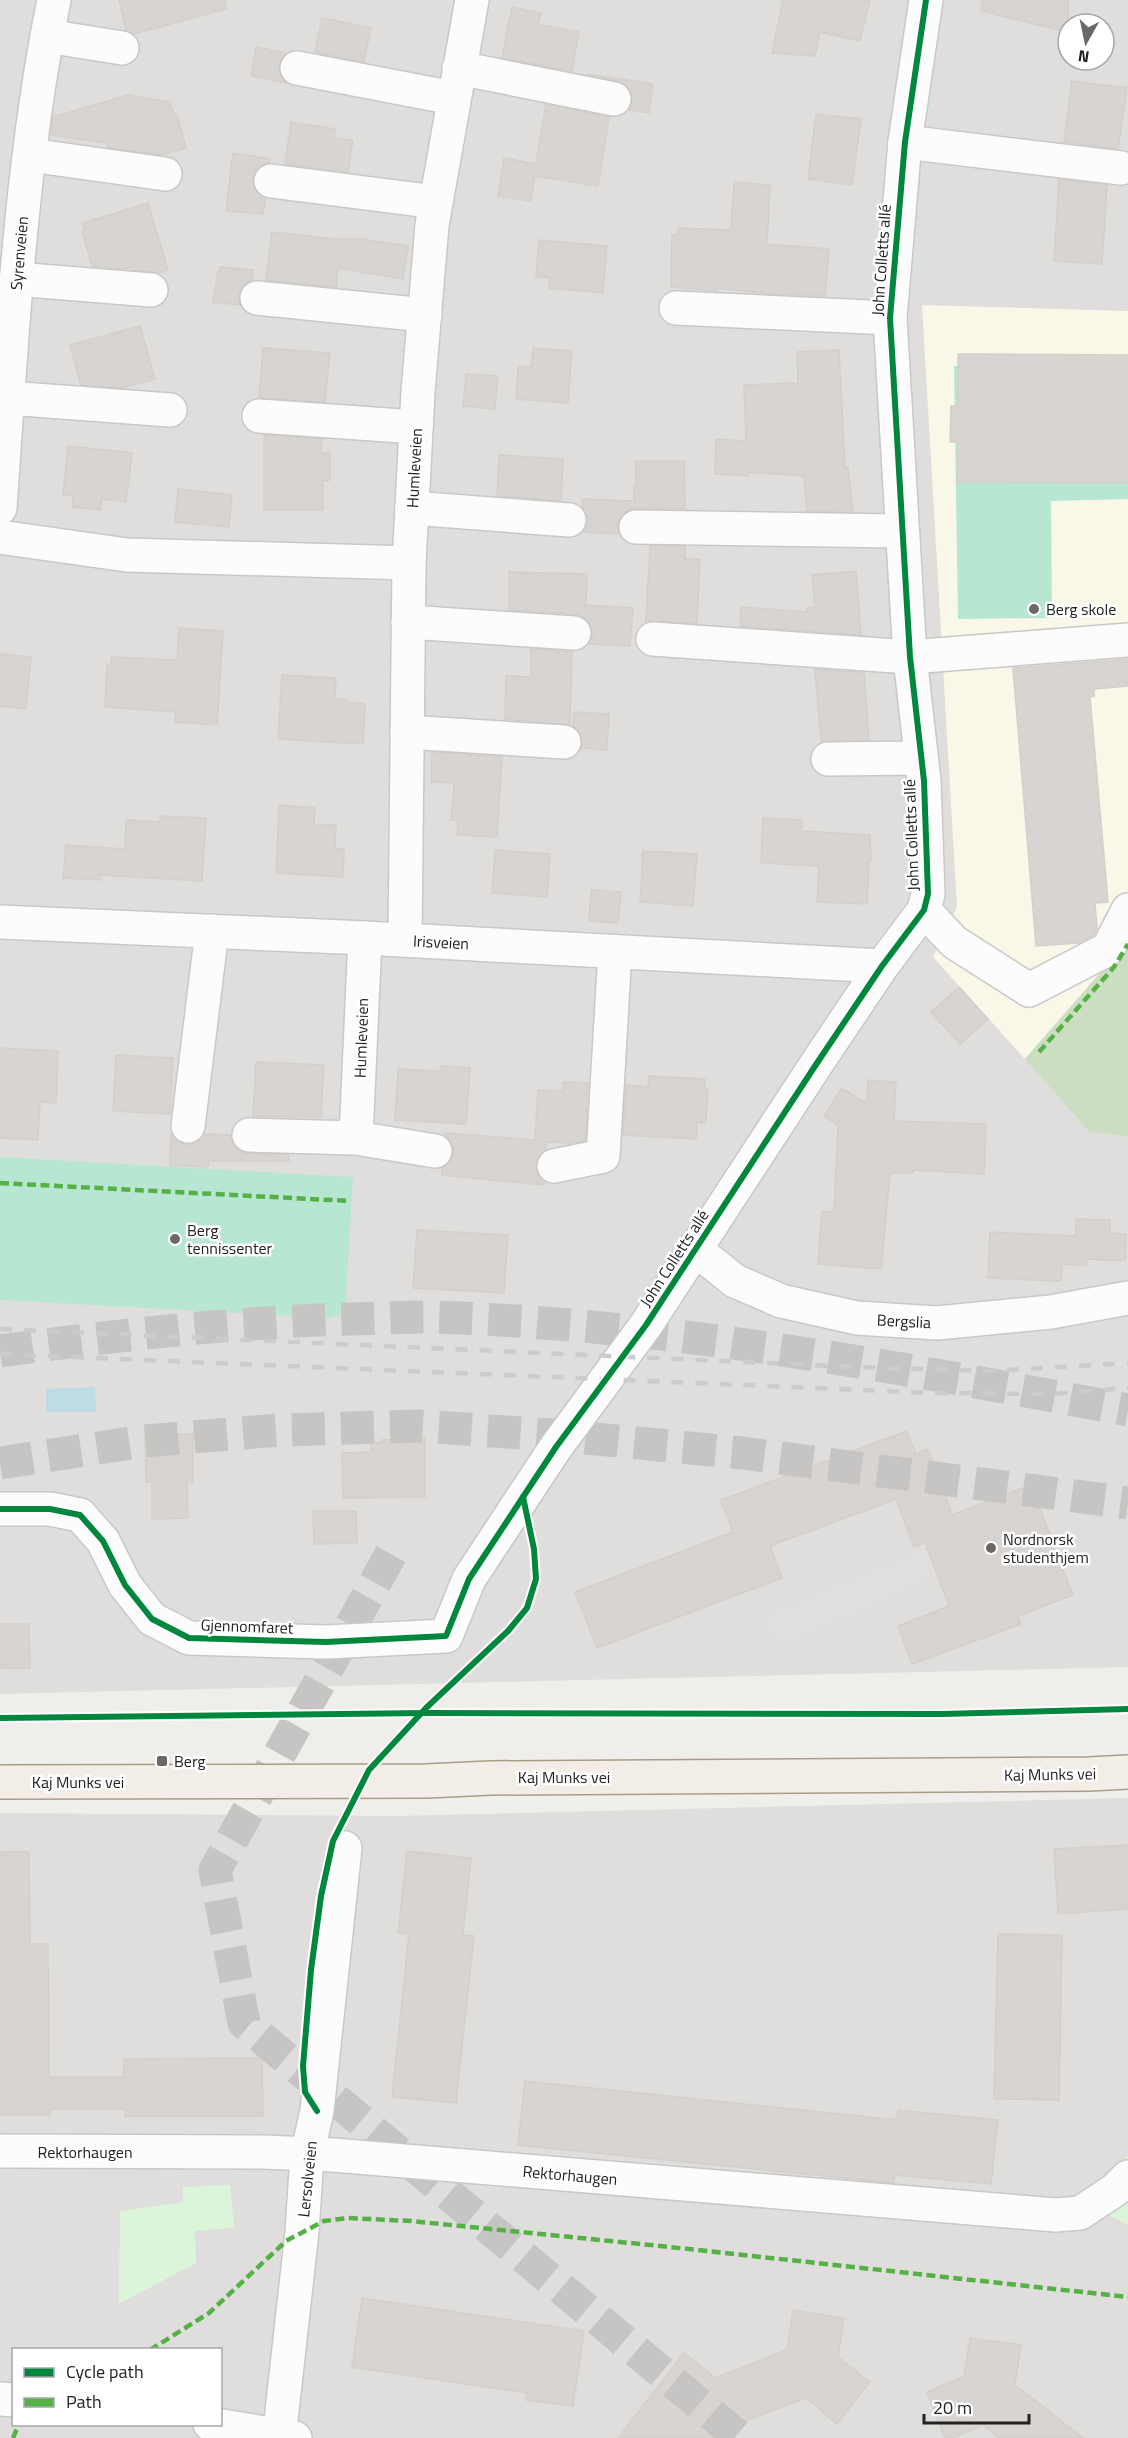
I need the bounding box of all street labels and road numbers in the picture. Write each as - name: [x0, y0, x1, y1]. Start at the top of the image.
- street label: John Colletts allé: [865, 203, 897, 317]
- street label: Syrenveien: [4, 215, 34, 291]
- street label: Humleveien: [400, 427, 428, 509]
- street label: John Colletts allé: [897, 779, 925, 891]
- street label: Irisveien: [412, 929, 470, 955]
- street label: Humleveien: [348, 998, 374, 1078]
- street label: John Colletts allé: [633, 1205, 715, 1311]
- street label: Bergslia: [876, 1308, 932, 1334]
- street label: Gjennomfaret: [200, 1612, 294, 1640]
- street label: Kaj Munks vei: [1004, 1761, 1096, 1787]
- street label: Kaj Munks vei: [518, 1765, 610, 1789]
- street label: Kaj Munks vei: [32, 1770, 124, 1794]
- street label: Rektorhaugen: [37, 2140, 133, 2164]
- street label: Lersolveien: [291, 2140, 323, 2218]
- street label: Rektorhaugen: [522, 2159, 618, 2191]

